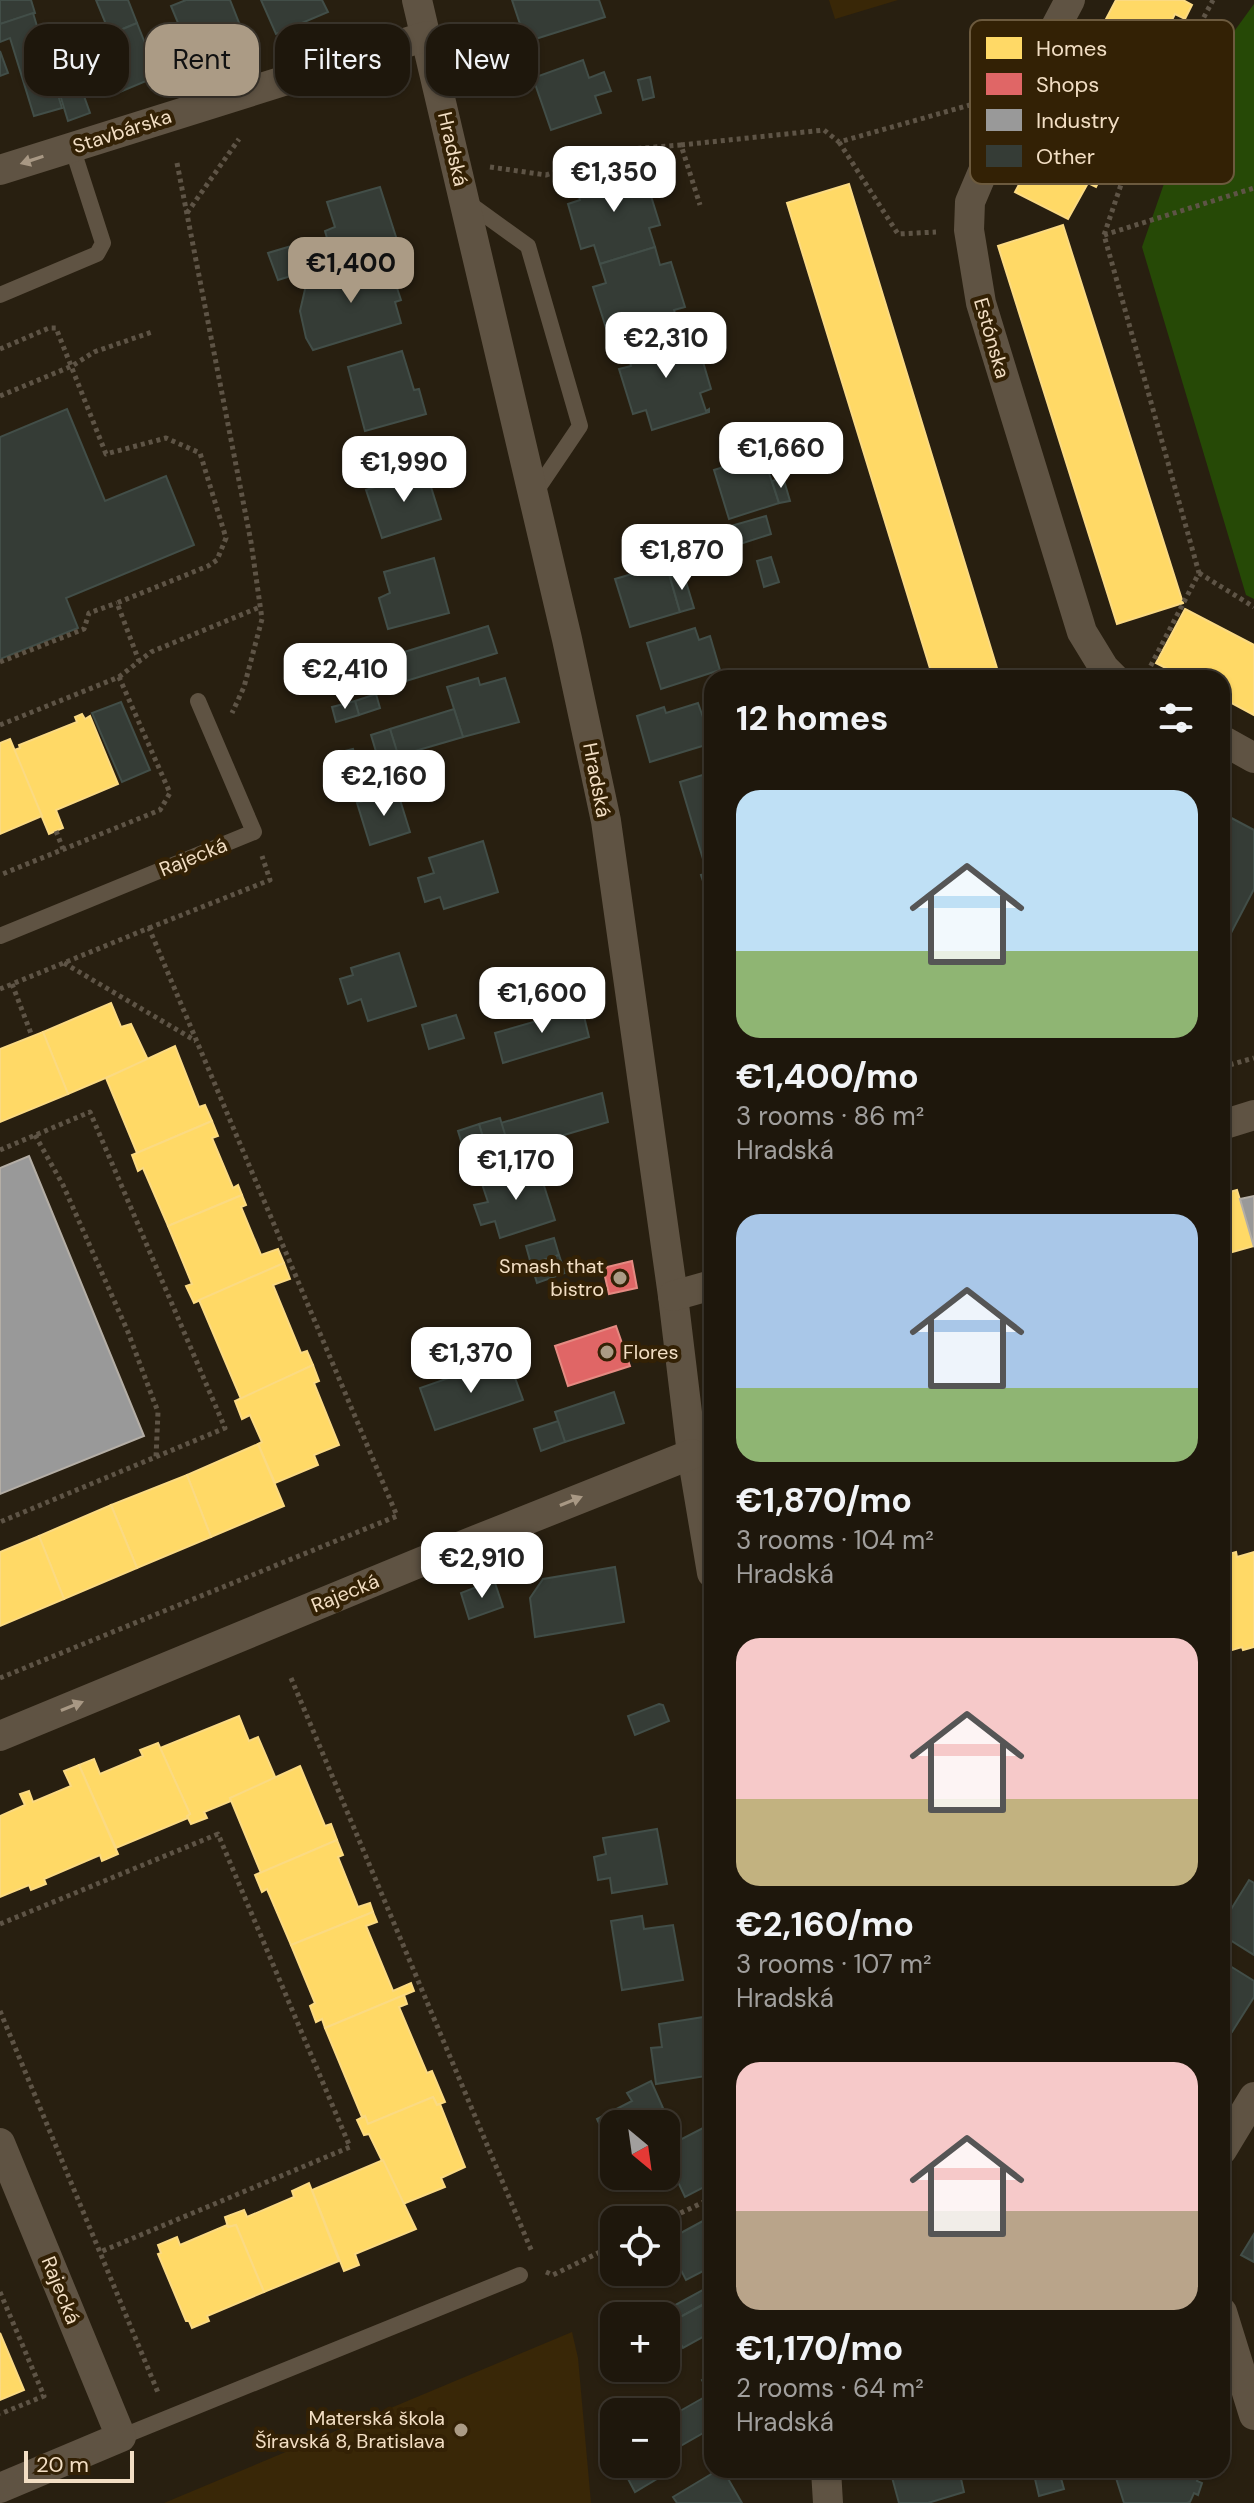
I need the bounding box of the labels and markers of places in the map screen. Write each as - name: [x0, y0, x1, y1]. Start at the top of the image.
- pin: €1,350: [549, 146, 679, 214]
- pin: €1,400: [286, 237, 416, 305]
- pin: €2,310: [601, 312, 731, 380]
- pin: €1,660: [716, 422, 846, 490]
- pin: €1,990: [339, 436, 469, 504]
- pin: €1,870: [617, 524, 747, 592]
- pin: €2,410: [280, 643, 410, 711]
- pin: €2,160: [319, 750, 449, 818]
- pin: €1,600: [477, 967, 607, 1035]
- pin: €1,170: [451, 1134, 581, 1202]
- place label: Smash that bistro: [499, 1253, 604, 1302]
- marker: Smash that bistro: [611, 1269, 629, 1287]
- pin: €1,370: [406, 1327, 536, 1395]
- place label: Flores: [623, 1339, 678, 1365]
- marker: Flores: [598, 1343, 616, 1361]
- pin: €2,910: [417, 1532, 547, 1600]
- place label: Materská škola Šíravská 8, Bratislava: [255, 2405, 445, 2454]
- marker: Materská škola Šíravská 8, Bratislava: [452, 2421, 470, 2439]

